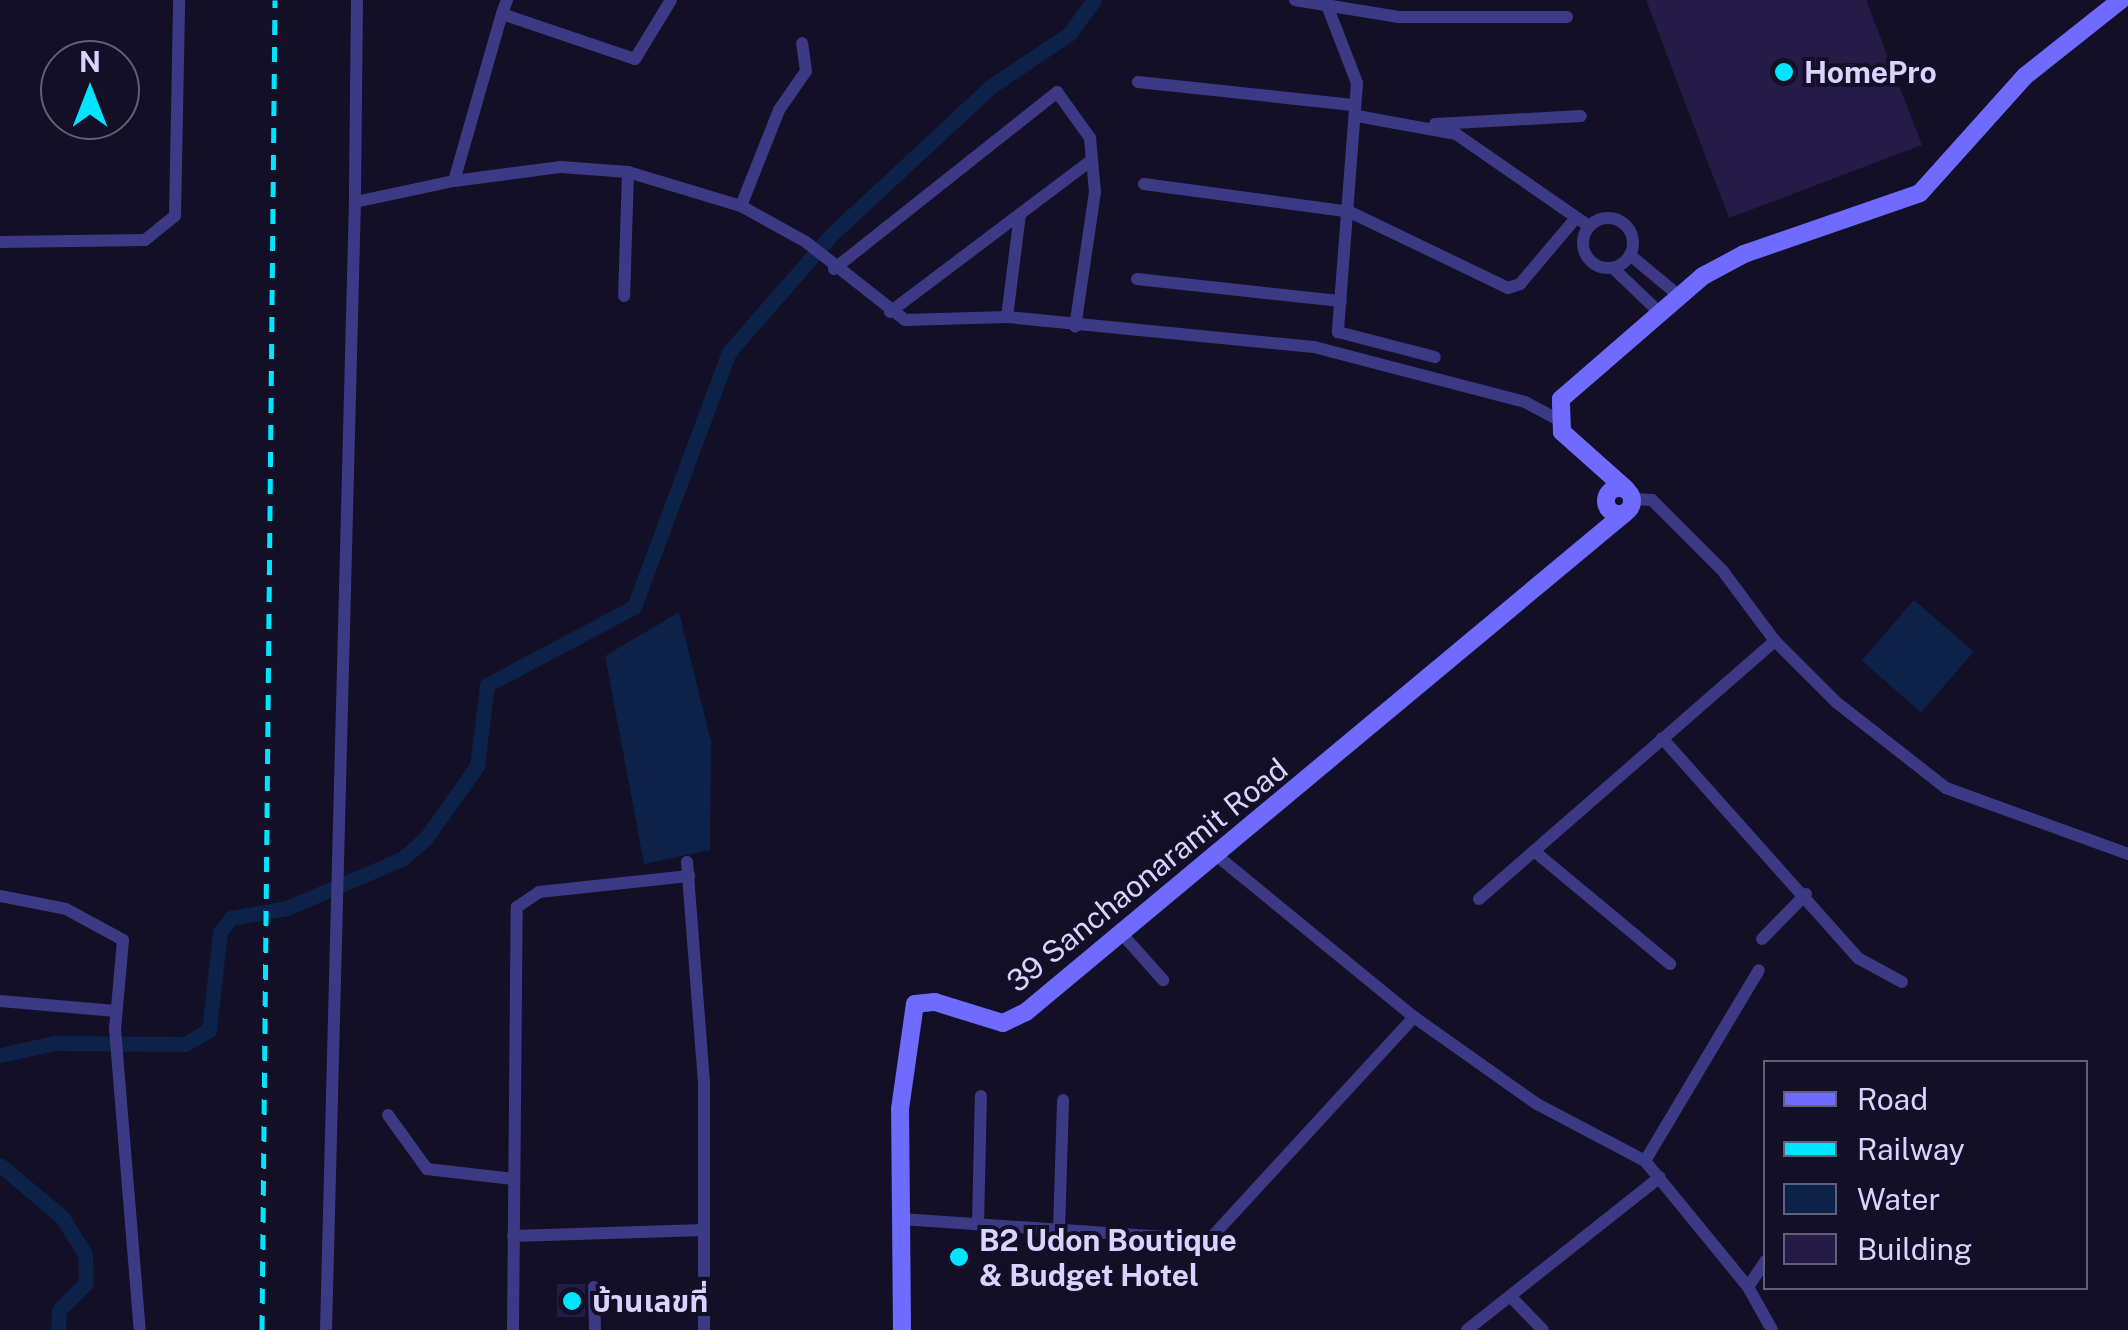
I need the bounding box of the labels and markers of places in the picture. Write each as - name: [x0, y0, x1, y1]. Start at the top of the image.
- place label: HomePro: [1804, 54, 1937, 90]
- marker: HomePro: [1773, 61, 1795, 83]
- place label: B2 Udon Boutique & Budget Hotel: [979, 1222, 1237, 1292]
- marker: B2 Udon Boutique & Budget Hotel: [948, 1246, 970, 1268]
- place label: บ้านเลขที่: [592, 1283, 709, 1319]
- marker: บ้านเลขที่: [561, 1290, 583, 1312]

